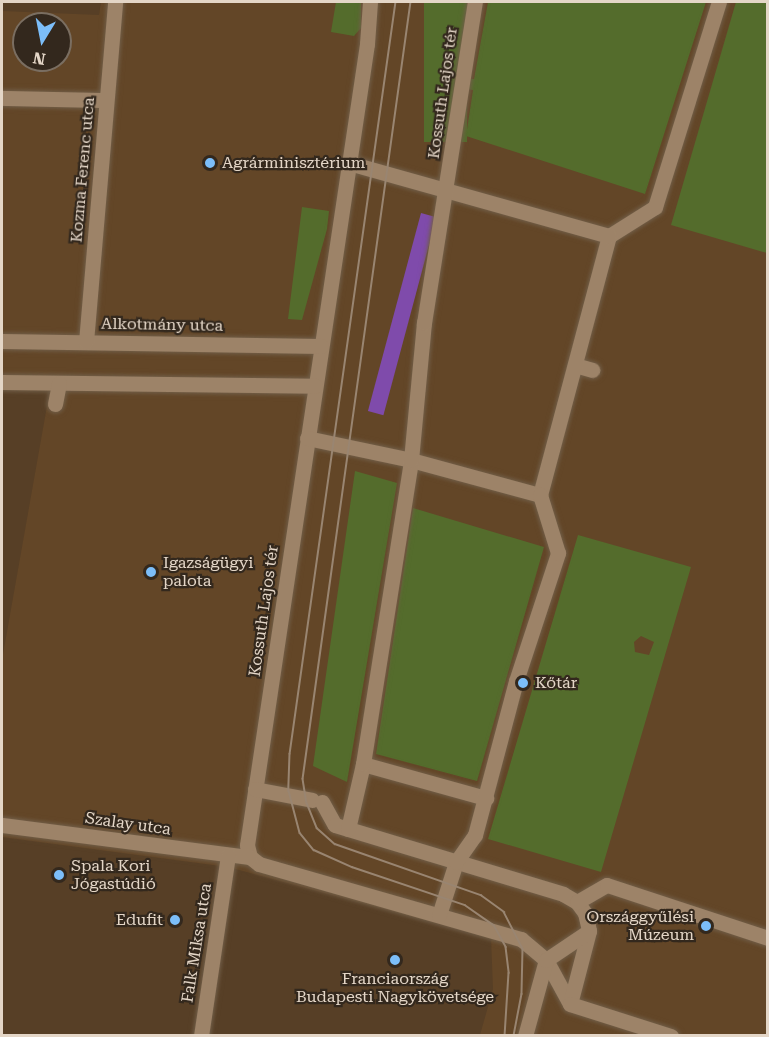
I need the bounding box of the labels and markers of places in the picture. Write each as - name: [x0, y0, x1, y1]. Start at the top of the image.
- place label: Agrárminisztérium: [222, 153, 365, 173]
- marker: Agrárminisztérium: [203, 156, 217, 170]
- place label: Igazságügyi palota: [163, 553, 253, 591]
- marker: Igazságügyi palota: [144, 565, 158, 579]
- place label: Kőtár: [535, 673, 577, 693]
- marker: Kőtár: [516, 676, 530, 690]
- place label: Spala Kori Jógastúdió: [71, 856, 156, 894]
- marker: Spala Kori Jógastúdió: [52, 868, 66, 882]
- place label: Országgyűlési Múzeum: [587, 907, 694, 945]
- place label: Edufit: [116, 910, 163, 930]
- marker: Edufit: [168, 913, 182, 927]
- marker: Országgyűlési Múzeum: [699, 919, 713, 933]
- marker: Franciaország Budapesti Nagykövetsége: [388, 953, 402, 967]
- place label: Franciaország Budapesti Nagykövetsége: [296, 969, 494, 1007]

